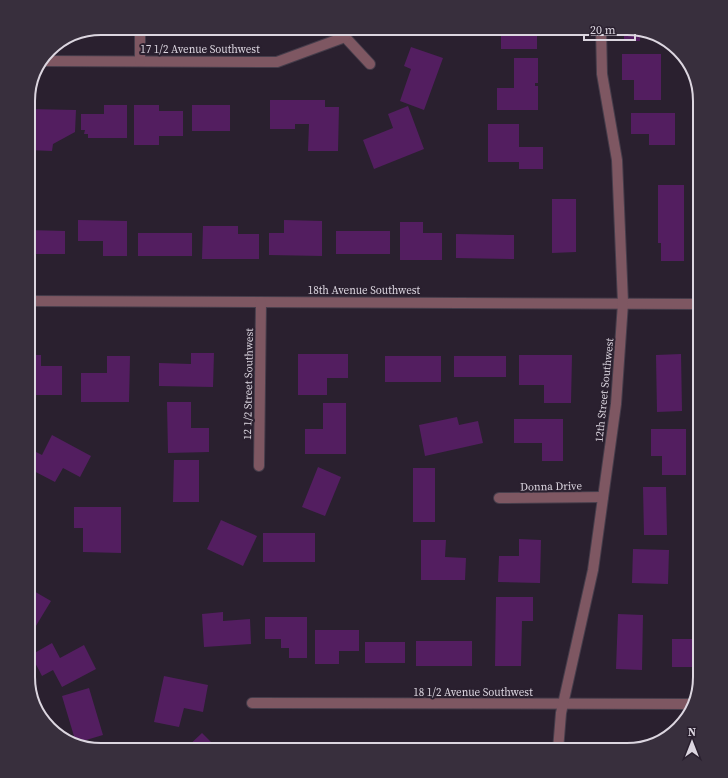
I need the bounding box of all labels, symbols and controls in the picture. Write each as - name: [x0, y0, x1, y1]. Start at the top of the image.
- scale bar: [584, 16, 635, 42]
- text: 20 m: [590, 22, 616, 38]
- street label: 17 1/2 Avenue Southwest: [140, 42, 260, 57]
- street label: 18th Avenue Southwest: [308, 283, 421, 298]
- street label: 12 1/2 Street Southwest: [240, 328, 257, 440]
- street label: 12th Street Southwest: [592, 337, 617, 443]
- street label: Donna Drive: [520, 478, 582, 495]
- street label: 18 1/2 Avenue Southwest: [413, 685, 533, 700]
- north arrow: [672, 722, 712, 762]
- text: N: [688, 725, 696, 740]

